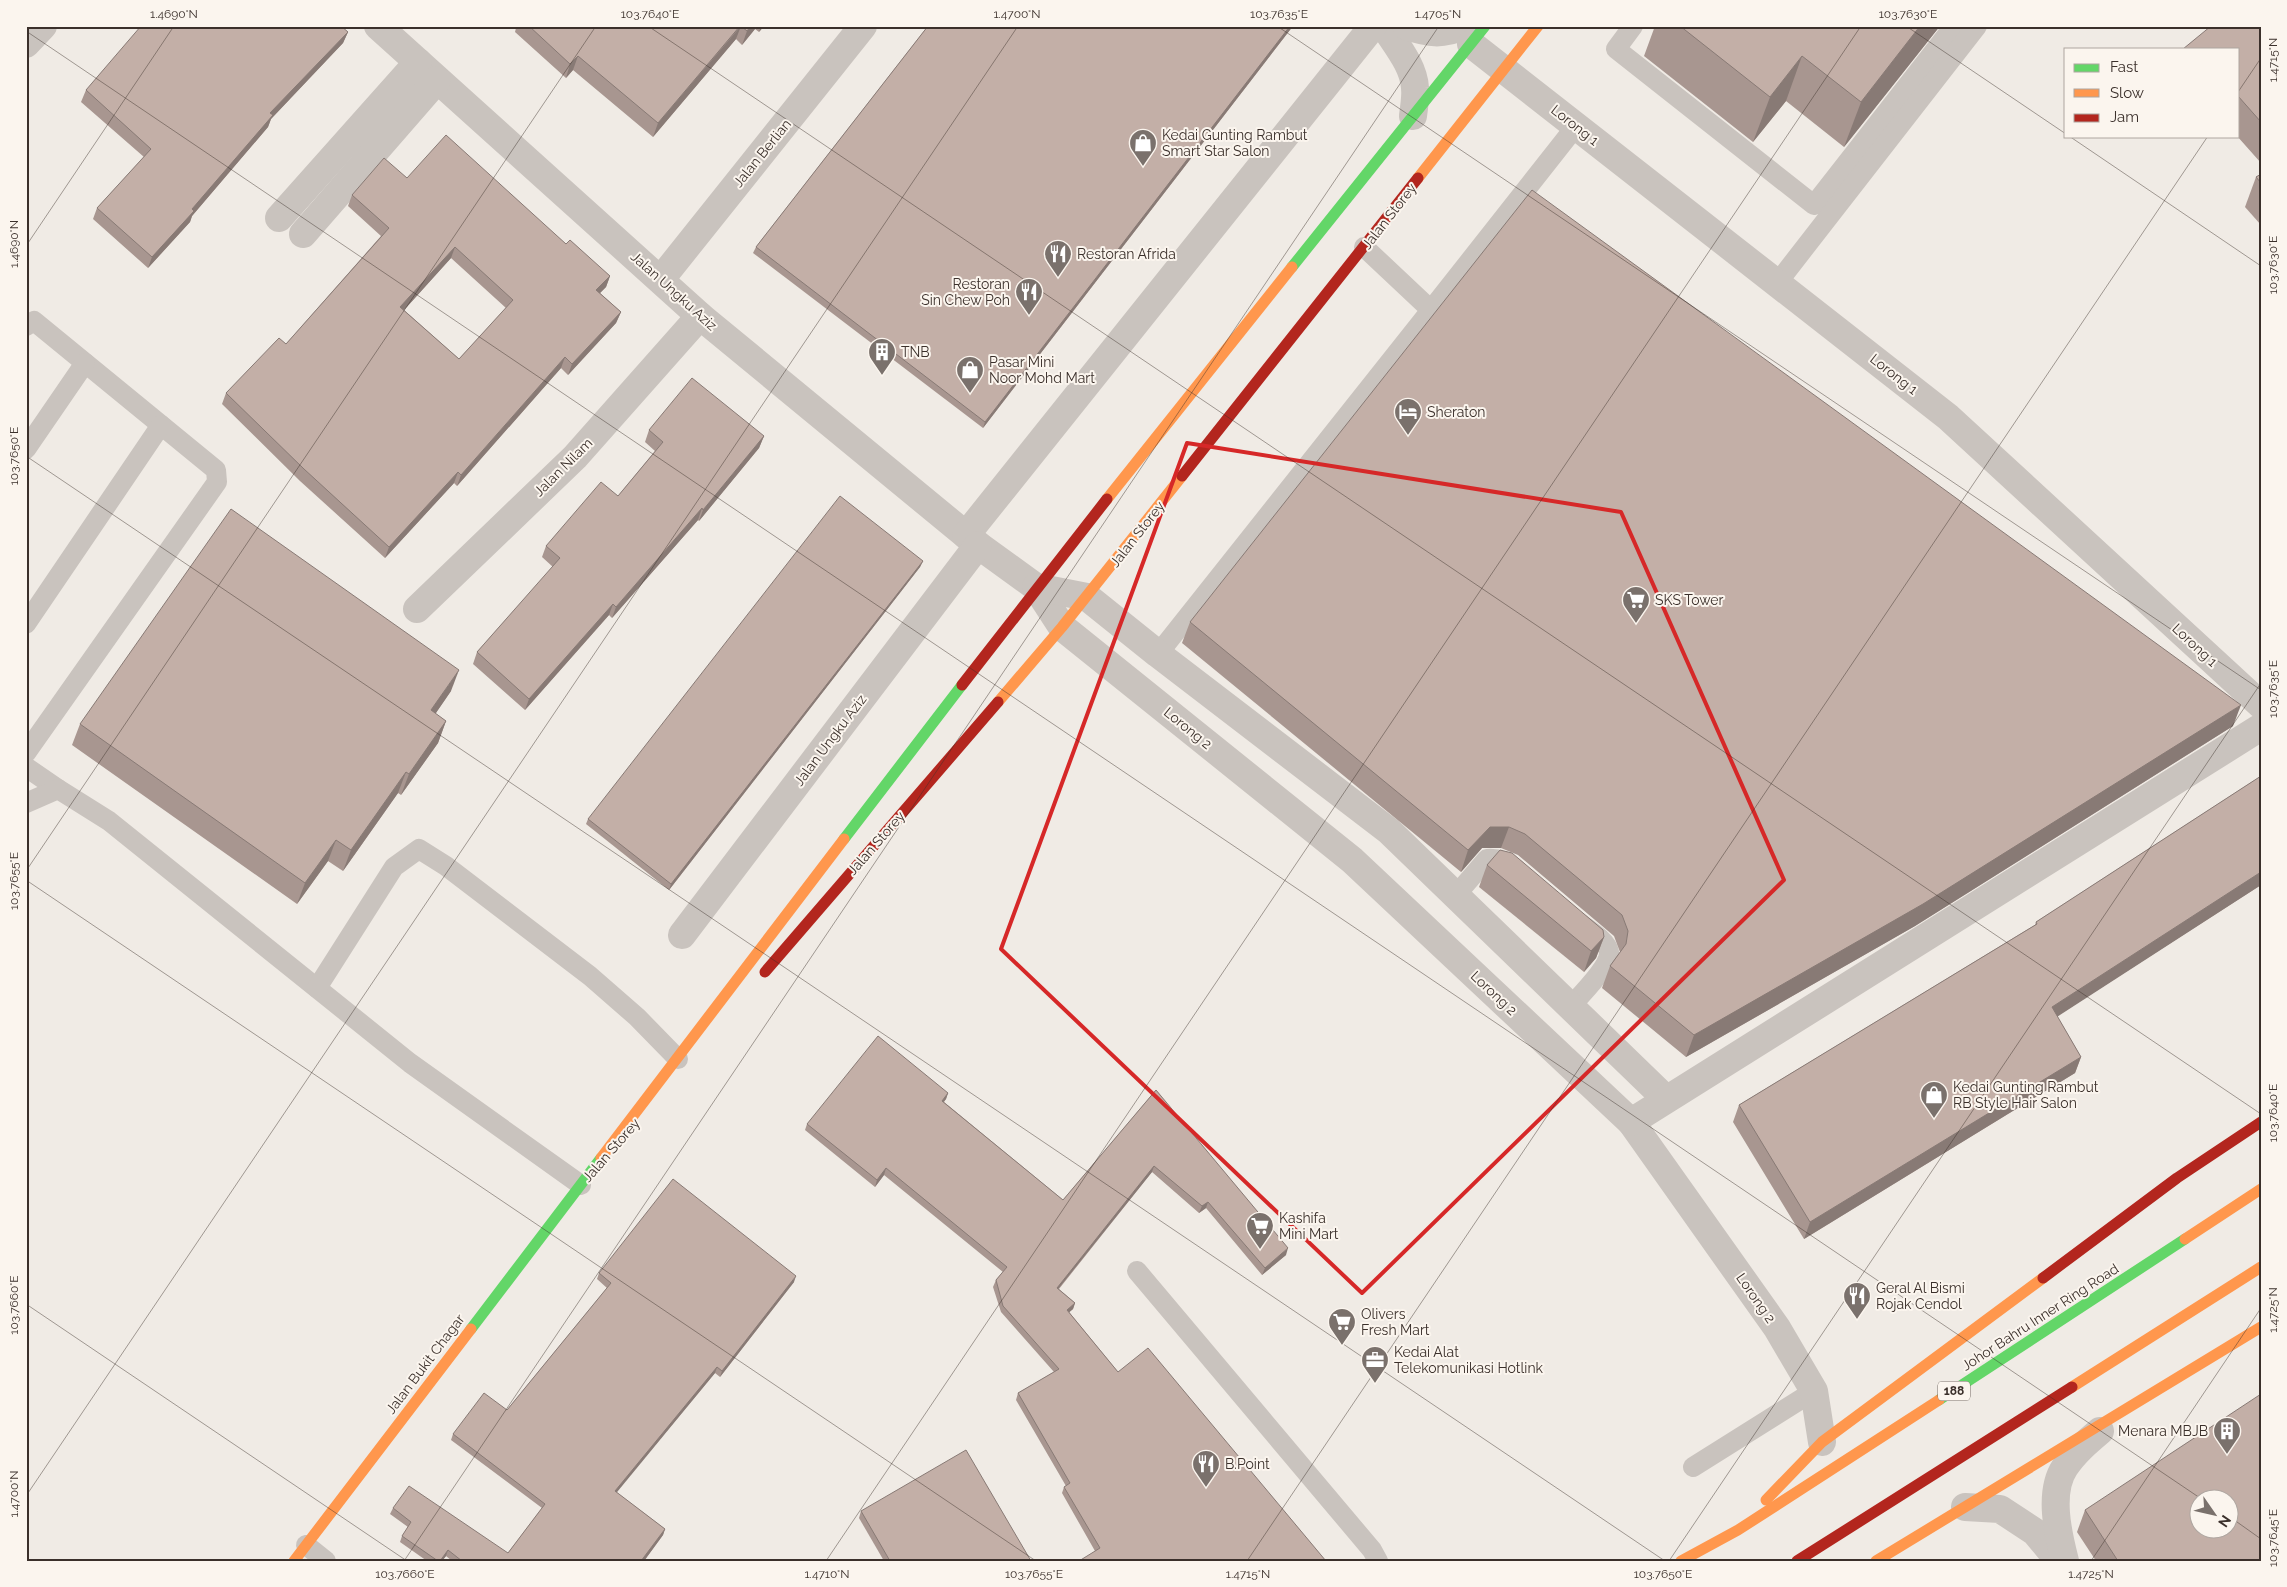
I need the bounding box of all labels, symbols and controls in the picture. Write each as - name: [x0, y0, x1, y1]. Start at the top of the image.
- text: 1.4690°N: [150, 7, 198, 21]
- text: 103.7640°E: [621, 7, 679, 21]
- text: 1.4700°N: [993, 7, 1041, 21]
- text: 103.7635°E: [1250, 7, 1308, 21]
- text: 1.4705°N: [1415, 7, 1461, 21]
- text: 103.7630°E: [1879, 7, 1937, 21]
- text: 1.4715°N: [2266, 38, 2280, 82]
- legend: [2064, 48, 2240, 138]
- text: Fast: [2110, 58, 2138, 76]
- text: Slow: [2110, 84, 2144, 102]
- street label: Lorong 1: [1548, 102, 1602, 148]
- text: Jam: [2110, 108, 2139, 126]
- street label: Jalan Berlian: [730, 116, 794, 190]
- place label: Kedai Gunting Rambut Smart Star Salon: [1162, 127, 1308, 159]
- shop icon: Kedai Gunting Rambut Smart Star Salon: [1128, 128, 1158, 167]
- street label: Jalan Storey: [1358, 180, 1420, 252]
- text: 1.4690°N: [7, 220, 21, 268]
- text: 103.7630°E: [2266, 236, 2280, 294]
- restaurant icon: Restoran Afrida: [1043, 239, 1073, 278]
- place label: Restoran Afrida: [1077, 246, 1176, 262]
- street label: Jalan Ungku Aziz: [628, 248, 720, 334]
- place label: Restoran Sin Chew Poh: [921, 276, 1010, 308]
- restaurant icon: Restoran Sin Chew Poh: [1014, 277, 1044, 316]
- building icon: TNB: [867, 337, 897, 376]
- place label: TNB: [901, 344, 930, 360]
- street label: Lorong 1: [1867, 351, 1921, 397]
- place label: Pasar Mini Noor Mohd Mart: [989, 354, 1095, 386]
- shop icon: Pasar Mini Noor Mohd Mart: [955, 355, 985, 394]
- hotel icon: Sheraton: [1393, 397, 1423, 436]
- place label: Sheraton: [1427, 404, 1485, 420]
- text: 103.7650°E: [7, 427, 21, 485]
- street label: Jalan Nilam: [531, 435, 595, 499]
- street label: Jalan Storey: [1106, 498, 1168, 570]
- supermarket icon: SKS Tower: [1621, 585, 1651, 624]
- place label: SKS Tower: [1655, 592, 1724, 608]
- street label: Lorong 1: [2169, 620, 2221, 670]
- text: 103.7635°E: [2266, 660, 2280, 718]
- street label: Jalan Ungku Aziz: [791, 691, 870, 789]
- street label: Lorong 2: [1161, 704, 1215, 752]
- street label: Jalan Storey: [844, 808, 908, 878]
- text: 103.7655°E: [7, 852, 21, 910]
- street label: Lorong 2: [1468, 968, 1520, 1018]
- place label: Kedai Gunting Rambut RB Style Hair Salon: [1953, 1079, 2099, 1111]
- shop icon: Kedai Gunting Rambut RB Style Hair Salon: [1919, 1080, 1949, 1119]
- text: 103.7640°E: [2266, 1084, 2280, 1142]
- street label: Jalan Storey: [579, 1115, 643, 1185]
- place label: Kashifa Mini Mart: [1279, 1210, 1339, 1242]
- supermarket icon: Kashifa Mini Mart: [1245, 1211, 1275, 1250]
- street label: Johor Bahru Inner Ring Road: [1959, 1260, 2121, 1374]
- street label: Lorong 2: [1733, 1270, 1779, 1326]
- text: 103.7660°E: [7, 1275, 21, 1335]
- place label: Geral Al Bismi Rojak Cendol: [1876, 1280, 1965, 1312]
- restaurant icon: Geral Al Bismi Rojak Cendol: [1842, 1281, 1872, 1320]
- text: 1.4725°N: [2266, 1287, 2280, 1333]
- place label: Olivers Fresh Mart: [1361, 1306, 1430, 1338]
- supermarket icon: Olivers Fresh Mart: [1327, 1307, 1357, 1346]
- street label: Jalan Bukit Chagar: [382, 1311, 468, 1417]
- place label: Kedai Alat Telekomunikasi Hotlink: [1394, 1344, 1544, 1376]
- office icon: Kedai Alat Telekomunikasi Hotlink: [1360, 1345, 1390, 1384]
- road number: 188: [1938, 1382, 1970, 1400]
- building icon: Menara MBJB: [2212, 1416, 2242, 1455]
- place label: Menara MBJB: [2118, 1423, 2208, 1439]
- restaurant icon: B.Point: [1191, 1449, 1221, 1488]
- place label: B.Point: [1225, 1456, 1270, 1472]
- text: 1.4700°N: [7, 1470, 21, 1518]
- north arrow: [2190, 1490, 2240, 1540]
- text: 103.7645°E: [2266, 1509, 2280, 1567]
- text: N: [2215, 1512, 2234, 1530]
- text: 103.7660°E: [375, 1567, 435, 1581]
- text: 1.4710°N: [804, 1567, 850, 1581]
- text: 103.7655°E: [1005, 1567, 1063, 1581]
- text: 1.4715°N: [1226, 1567, 1270, 1581]
- text: 103.7650°E: [1634, 1567, 1692, 1581]
- text: 1.4725°N: [2068, 1567, 2114, 1581]

